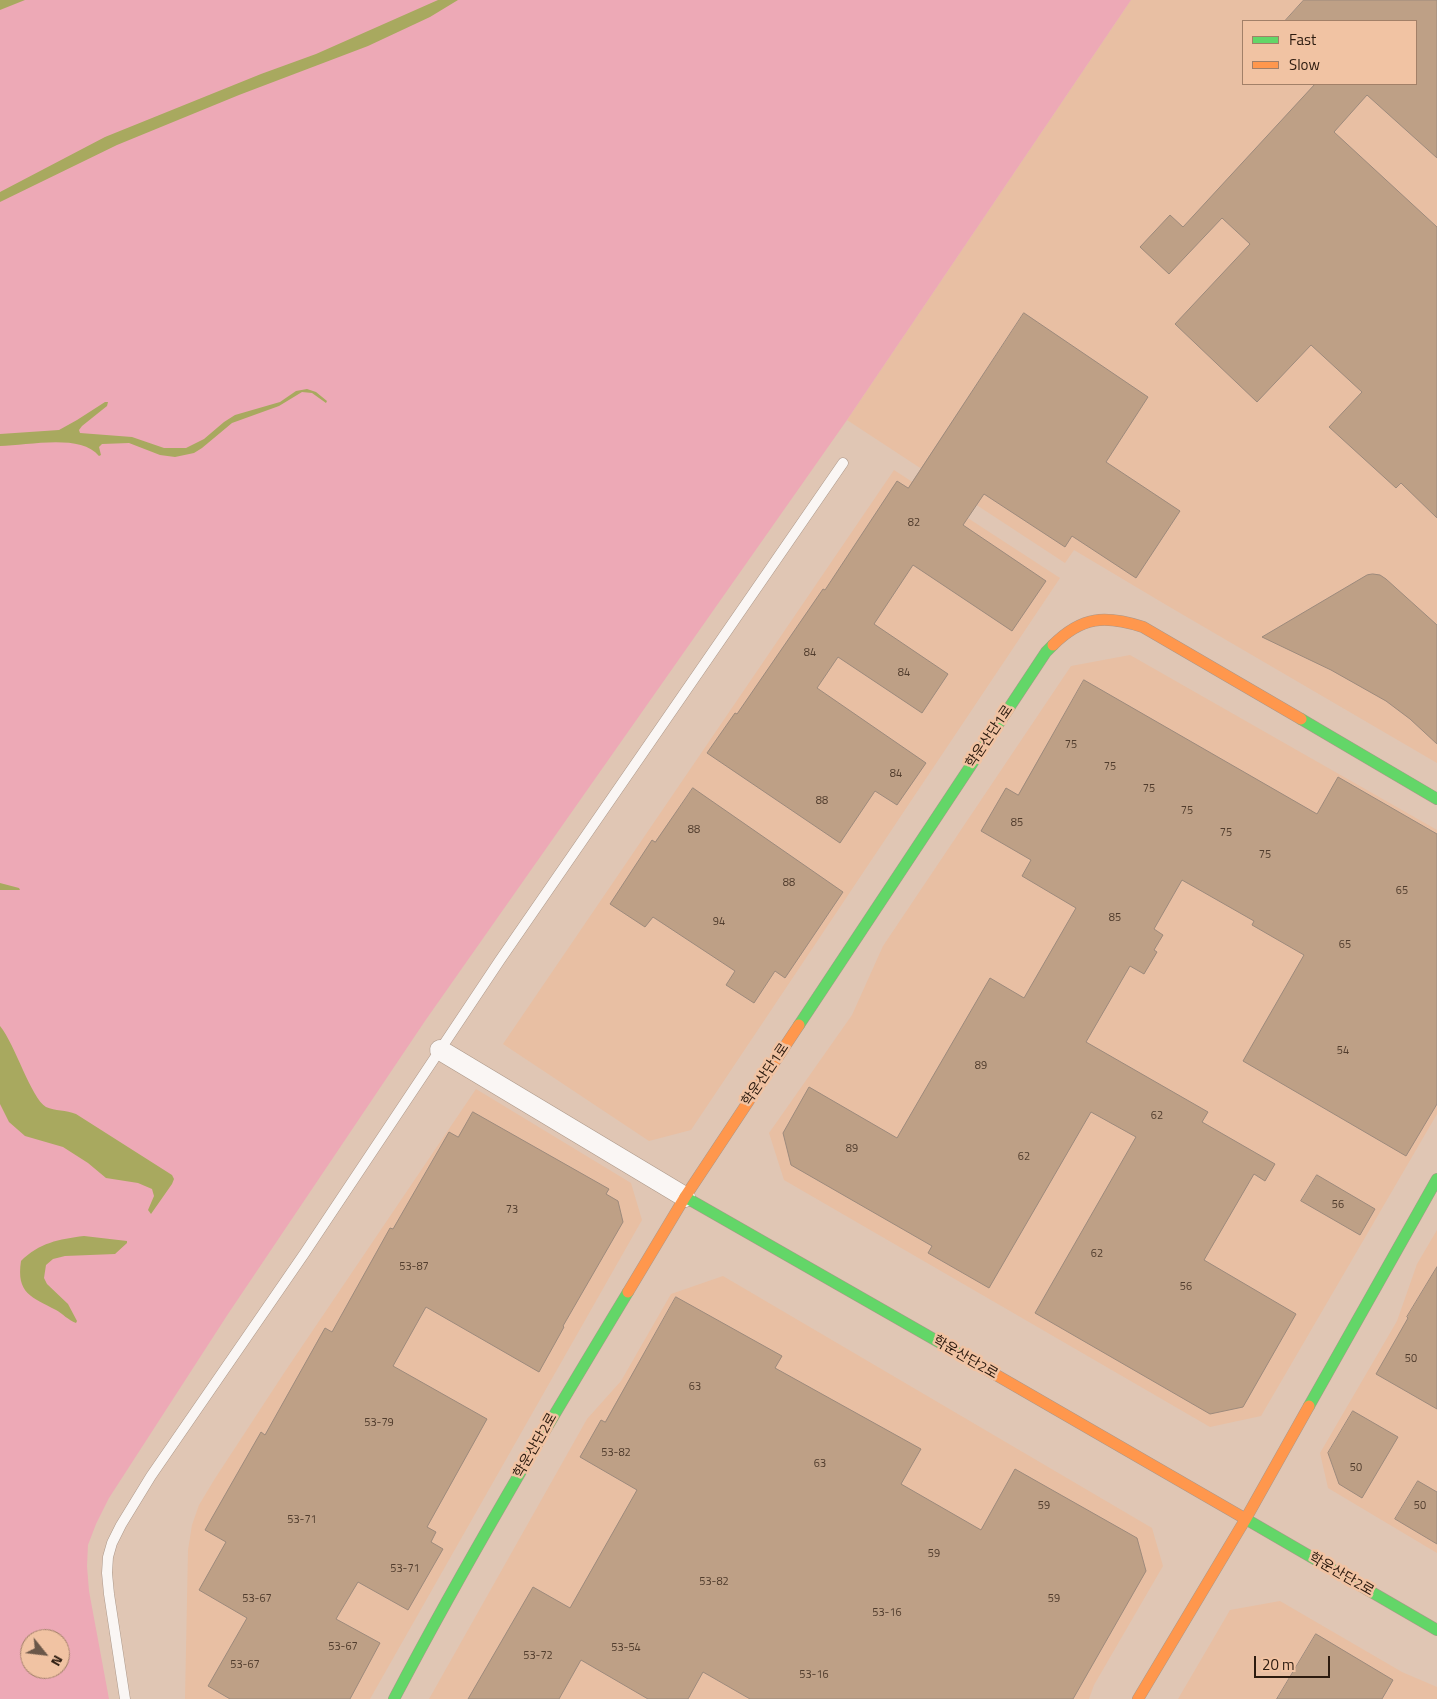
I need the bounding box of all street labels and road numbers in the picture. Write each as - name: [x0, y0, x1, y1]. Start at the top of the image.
- street label: 학운산단1로: [963, 702, 1017, 772]
- street label: 학운산단1로: [739, 1040, 793, 1110]
- street label: 학운산단2로: [930, 1333, 1000, 1383]
- street label: 학운산단2로: [511, 1411, 561, 1481]
- street label: 학운산단2로: [1306, 1550, 1376, 1600]

